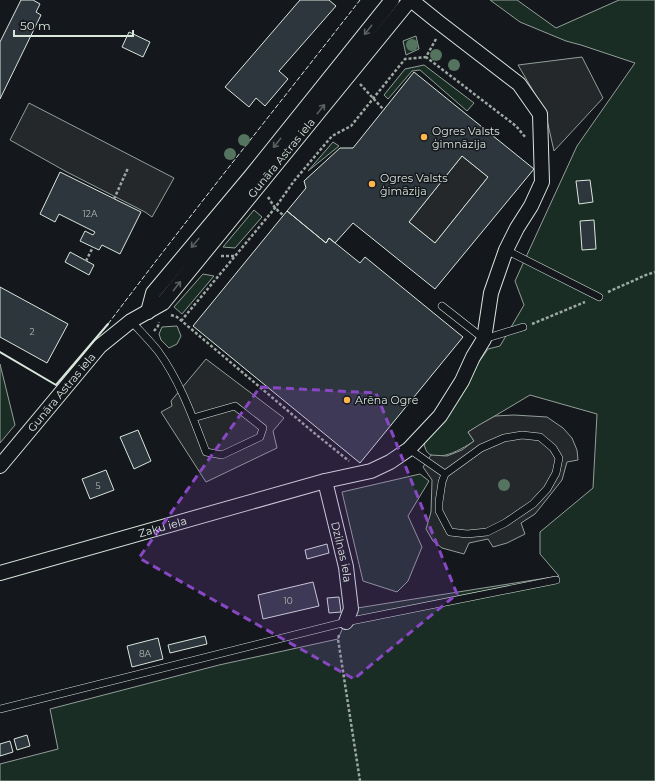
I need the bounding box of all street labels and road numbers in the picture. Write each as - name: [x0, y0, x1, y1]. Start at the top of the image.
- street label: Gunāra Astras iela: [245, 115, 318, 201]
- street label: Gunāra Astras iela: [24, 350, 98, 435]
- street label: Zaķu iela: [137, 513, 188, 540]
- street label: Dzilnas iela: [328, 520, 355, 583]

